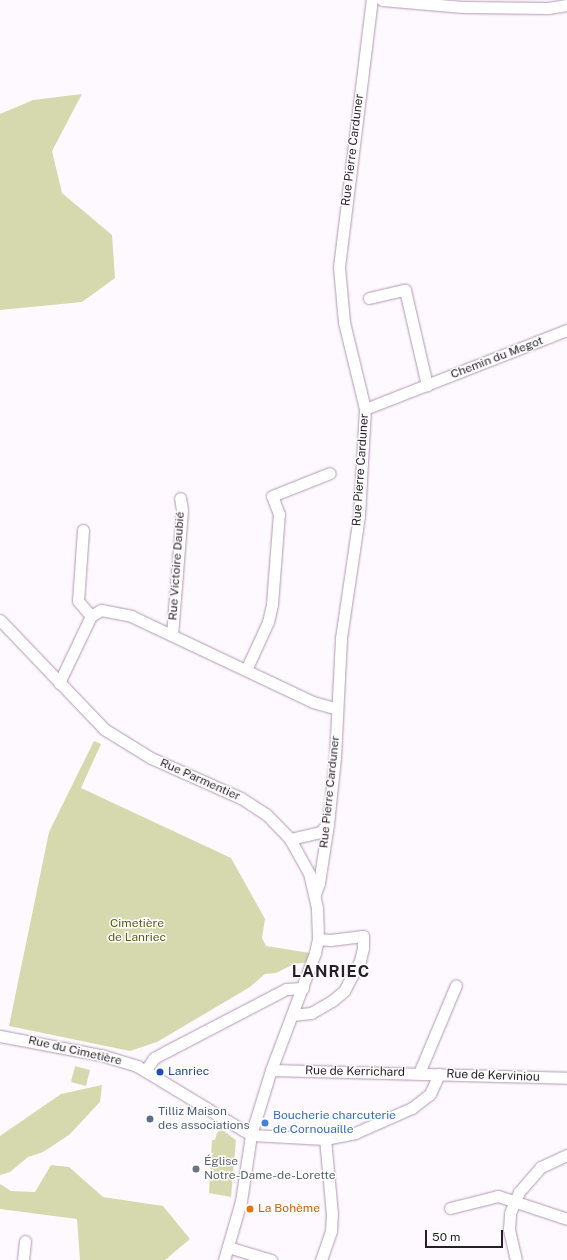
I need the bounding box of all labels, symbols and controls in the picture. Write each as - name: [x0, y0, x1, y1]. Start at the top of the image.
- street label: Rue Pierre Carduner: [339, 93, 367, 207]
- street label: Chemin du Megot: [449, 334, 545, 382]
- street label: Rue Pierre Carduner: [350, 413, 372, 527]
- street label: Rue Victoire Daubié: [166, 511, 188, 621]
- street label: Rue Pierre Carduner: [317, 735, 343, 849]
- street label: Rue Parmentier: [158, 756, 242, 804]
- park label: Cimetière de Lanriec: [108, 917, 166, 945]
- district label: LANRIEC: [292, 962, 370, 982]
- street label: Rue du Cimetière: [27, 1033, 123, 1069]
- street label: Rue de Kerrichard: [305, 1064, 405, 1080]
- place label: Lanriec: [168, 1065, 209, 1079]
- marker: Lanriec: [155, 1067, 165, 1077]
- street label: Rue de Kerviniou: [446, 1067, 540, 1085]
- place label: Tilliz Maison des associations: [158, 1105, 250, 1133]
- place label: Boucherie charcuterie de Cornouaille: [273, 1109, 396, 1137]
- marker: Tilliz Maison des associations: [145, 1114, 155, 1124]
- marker: Boucherie charcuterie de Cornouaille: [260, 1118, 270, 1128]
- place label: Église Notre-Dame-de-Lorette: [204, 1155, 336, 1183]
- marker: Église Notre-Dame-de-Lorette: [191, 1164, 201, 1174]
- place label: La Bohème: [258, 1202, 320, 1216]
- marker: La Bohème: [245, 1204, 255, 1214]
- scale bar: [427, 1222, 505, 1248]
- text: 50 m: [432, 1230, 460, 1244]

